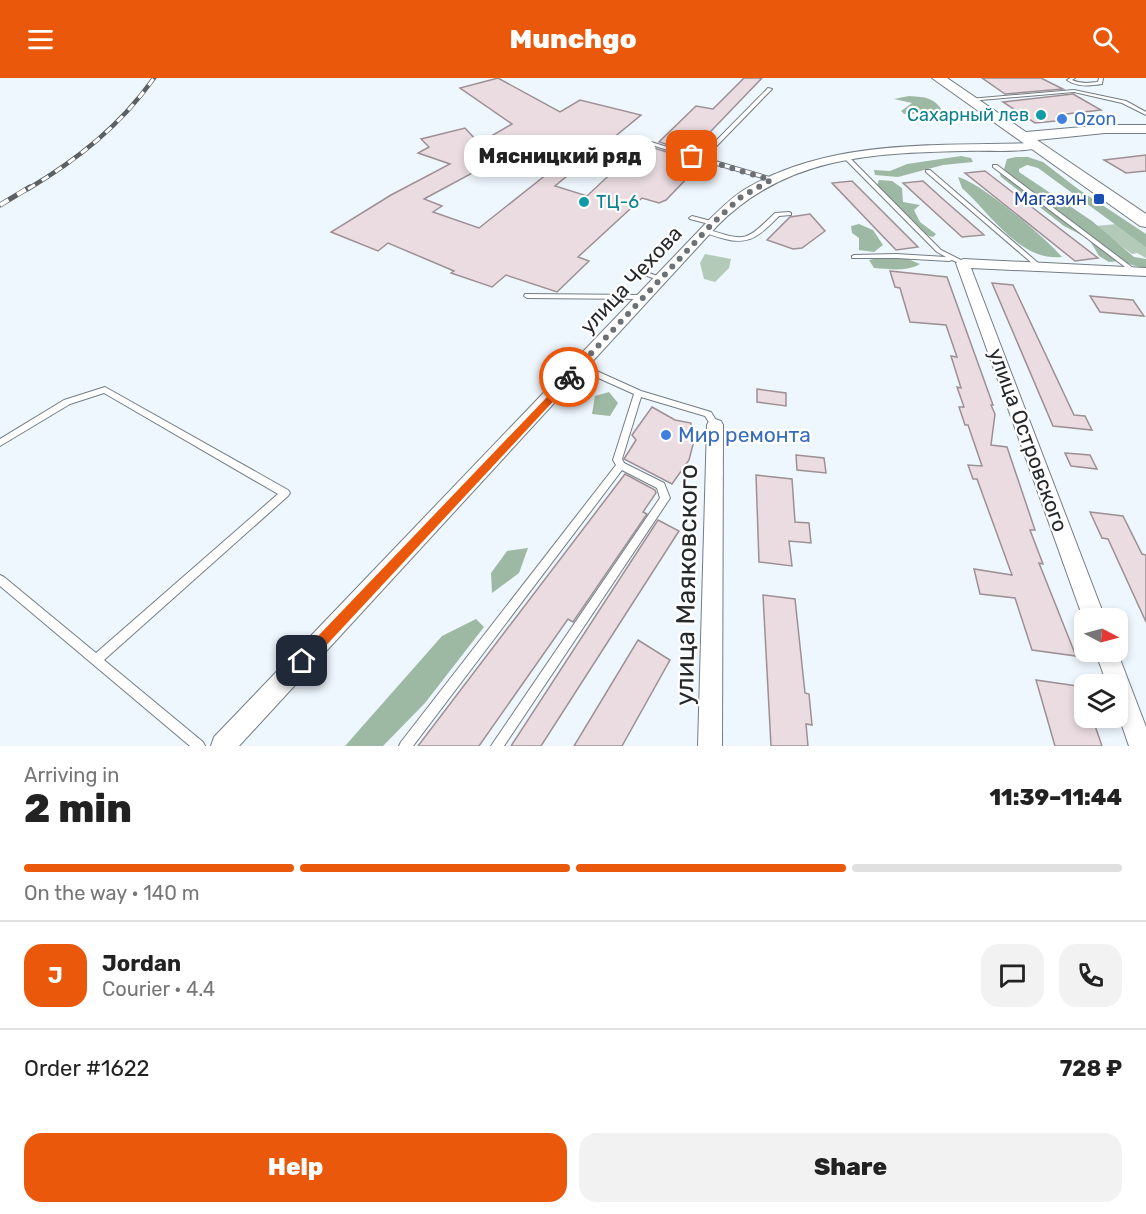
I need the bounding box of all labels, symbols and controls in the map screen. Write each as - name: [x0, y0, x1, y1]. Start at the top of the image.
- icon: menu: [24, 23, 57, 56]
- text: Munchgo: [509, 23, 637, 55]
- icon: search: [1089, 23, 1122, 56]
- place label: Сахарный лев: [907, 104, 1029, 126]
- marker: Сахарный лев: [1034, 108, 1048, 122]
- place label: Ozon: [1074, 108, 1116, 130]
- marker: Ozon: [1055, 112, 1069, 126]
- pin: [666, 130, 717, 181]
- callout: Мясницкий ряд: [464, 135, 656, 177]
- icon: bag: [675, 139, 708, 172]
- text: Мясницкий ряд: [479, 144, 641, 168]
- place label: Магазин: [1014, 188, 1087, 210]
- place label: ТЦ-6: [596, 191, 639, 213]
- marker: Магазин: [1092, 192, 1106, 206]
- marker: ТЦ-6: [577, 195, 591, 209]
- street label: улица Чехова: [575, 221, 687, 339]
- street label: улица Островского: [984, 345, 1073, 535]
- courier: [539, 347, 599, 407]
- icon: bike: [553, 361, 586, 394]
- place label: Мир ремонта: [678, 422, 811, 447]
- marker: Мир ремонта: [659, 428, 673, 442]
- street label: улица Маяковского: [669, 464, 704, 706]
- north arrow: [1074, 608, 1128, 662]
- map controls: [1074, 608, 1128, 728]
- pin: [276, 635, 327, 686]
- icon: home: [285, 644, 318, 677]
- button: layers: [1074, 674, 1128, 728]
- text: Arriving in: [24, 763, 119, 787]
- text: 11:39–11:44: [989, 784, 1122, 811]
- text: 2 min: [24, 786, 132, 832]
- text: On the way · 140 m: [24, 881, 200, 905]
- button: chat: [981, 944, 1044, 1007]
- button: phone: [1059, 944, 1122, 1007]
- text: Jordan: [102, 950, 181, 977]
- text: J: [48, 962, 63, 989]
- text: Courier · 4.4: [102, 977, 215, 1001]
- text: Order #1622: [24, 1055, 150, 1082]
- text: 728 ₽: [1060, 1055, 1122, 1082]
- button: Help: [24, 1133, 567, 1202]
- button: Share: [579, 1133, 1122, 1202]

